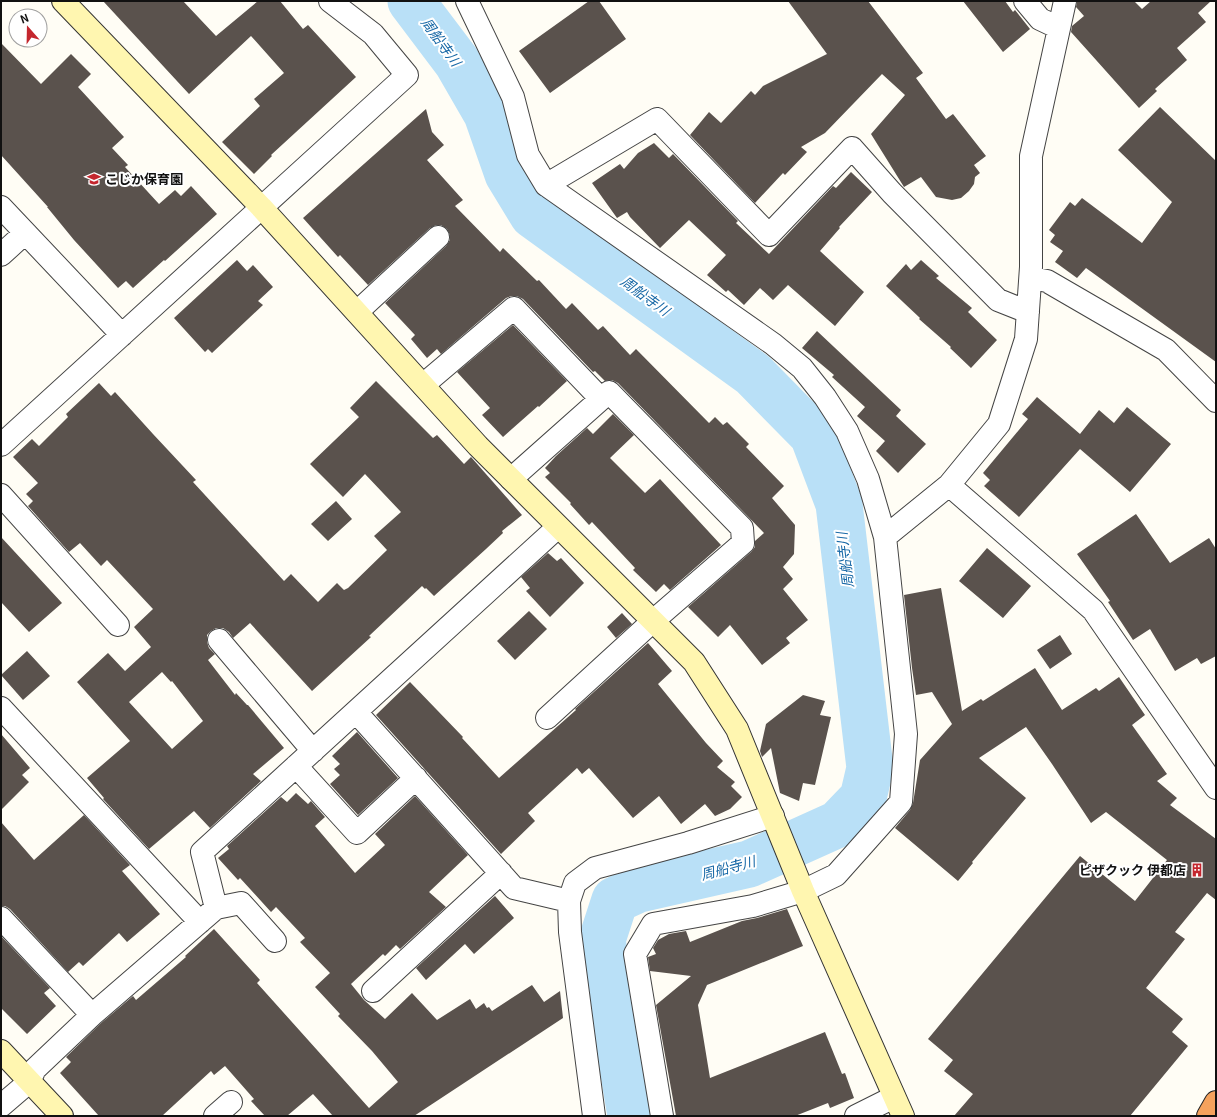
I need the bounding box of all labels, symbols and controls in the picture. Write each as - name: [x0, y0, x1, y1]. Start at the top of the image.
- north arrow: [8, 8, 48, 48]
- text: N: [18, 9, 31, 27]
- water label: 周船寺川: [417, 13, 468, 72]
- place label: こじか保育園: [105, 169, 183, 188]
- school or university icon: こじか保育園: [86, 171, 102, 187]
- water label: 周船寺川: [617, 271, 676, 321]
- water label: 周船寺川: [830, 529, 857, 589]
- water label: 周船寺川: [698, 850, 759, 884]
- place label: ピザクック 伊都店: [1079, 860, 1186, 879]
- building icon: ピザクック 伊都店: [1189, 862, 1205, 878]

